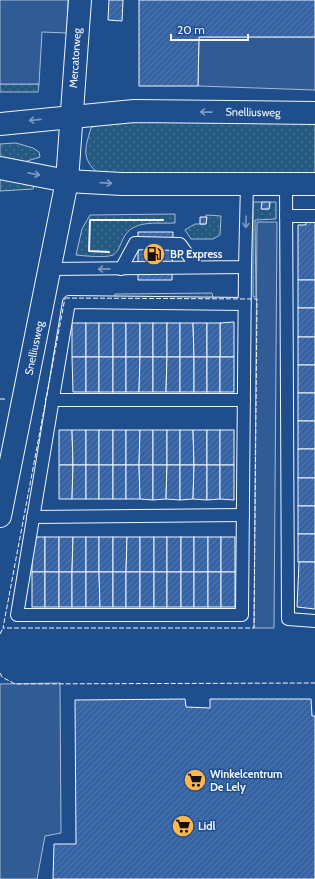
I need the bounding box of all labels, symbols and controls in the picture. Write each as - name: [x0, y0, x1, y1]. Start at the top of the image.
- scale bar: [171, 16, 248, 42]
- text: 20 m: [177, 22, 205, 37]
- street label: Mercatorweg: [66, 27, 84, 88]
- street label: Snelliusweg: [225, 105, 281, 119]
- one-way arrow: [200, 108, 213, 116]
- one-way arrow: [29, 117, 42, 124]
- one-way arrow: [27, 170, 40, 178]
- one-way arrow: [99, 180, 112, 187]
- one-way arrow: [242, 215, 250, 228]
- fuel station icon: BP Express: [141, 241, 167, 267]
- place label: BP Express: [170, 247, 223, 261]
- one-way arrow: [98, 265, 111, 273]
- street label: Snelliusweg: [21, 319, 47, 376]
- supermarket icon: Winkelcentrum De Lely: [182, 767, 208, 793]
- place label: Winkelcentrum De Lely: [210, 767, 283, 794]
- supermarket icon: Lidl: [170, 813, 196, 839]
- place label: Lidl: [198, 819, 215, 833]

